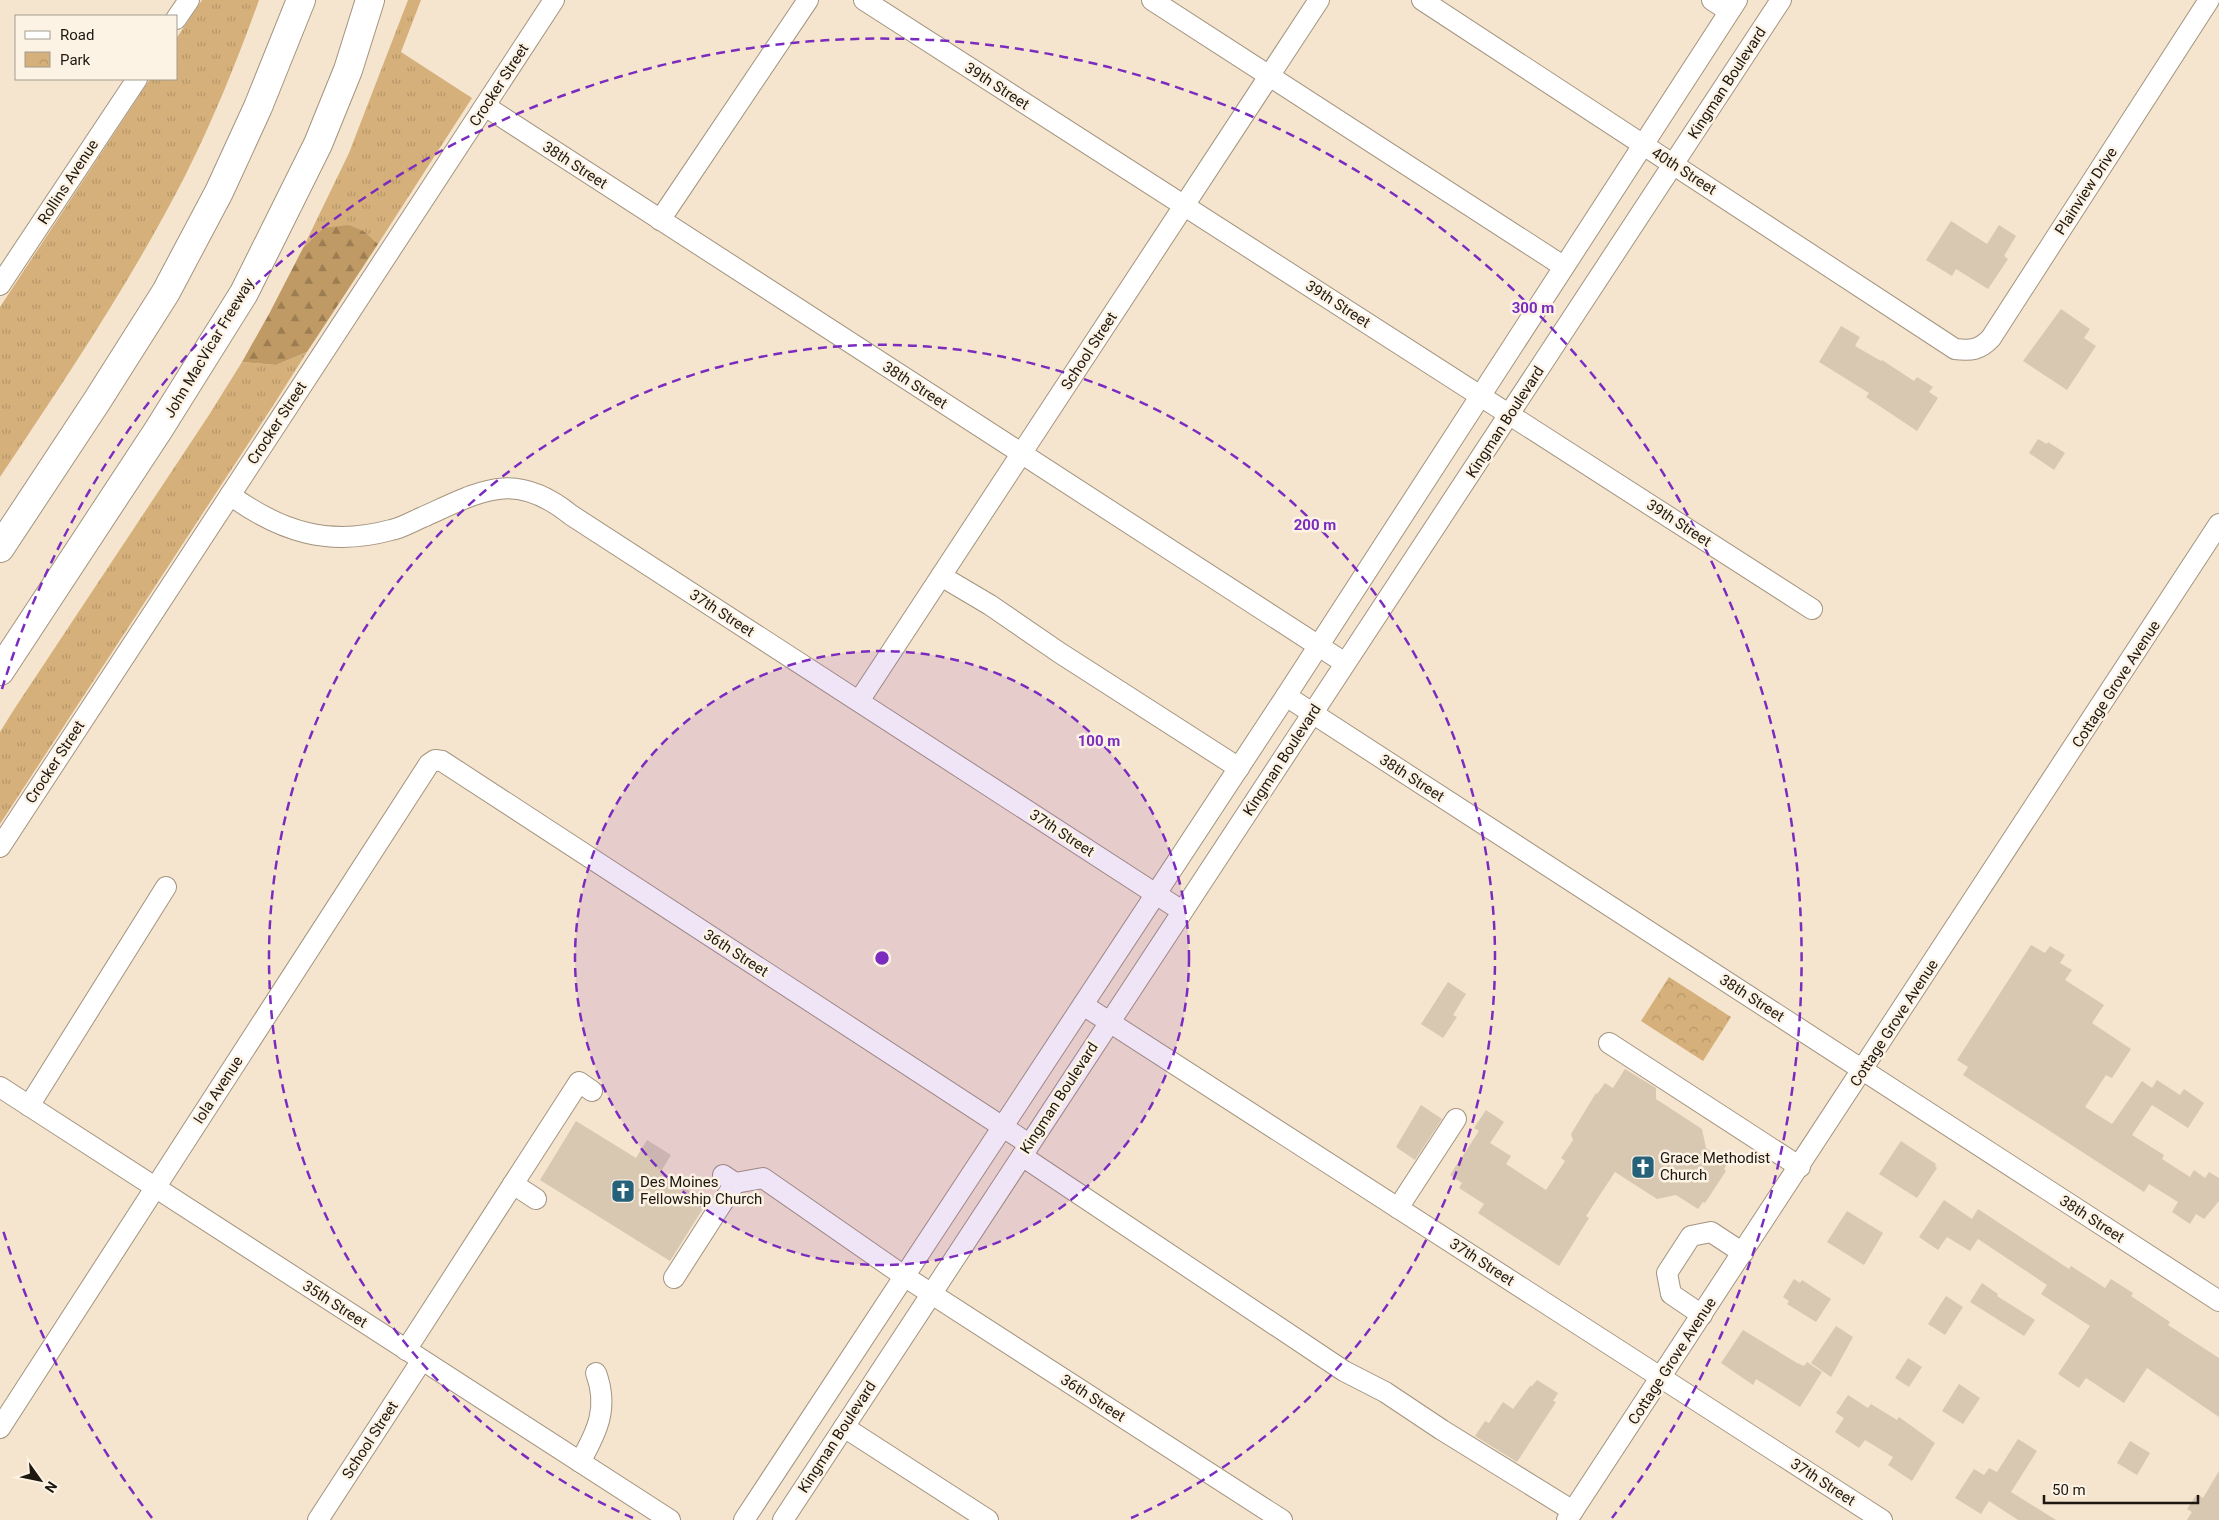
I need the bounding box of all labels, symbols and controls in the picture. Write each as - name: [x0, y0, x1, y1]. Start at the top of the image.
- legend: [15, 15, 178, 80]
- street label: Kingman Boulevard: [1684, 24, 1770, 142]
- text: Road: [60, 26, 94, 44]
- street label: Crocker Street: [466, 40, 532, 130]
- text: Park: [60, 51, 91, 69]
- street label: 39th Street: [961, 58, 1033, 114]
- street label: Rollins Avenue: [34, 136, 102, 228]
- street label: 38th Street: [539, 137, 611, 193]
- street label: 40th Street: [1648, 143, 1720, 199]
- street label: Plainview Drive: [2051, 144, 2121, 238]
- street label: John MacVicar Freeway: [160, 275, 258, 421]
- street label: 39th Street: [1302, 276, 1374, 332]
- text: 300 m: [1512, 299, 1554, 317]
- street label: School Street: [1057, 309, 1121, 393]
- street label: 38th Street: [879, 357, 951, 413]
- street label: Kingman Boulevard: [1462, 363, 1548, 481]
- street label: Crocker Street: [244, 378, 310, 468]
- street label: 39th Street: [1643, 495, 1715, 551]
- text: 200 m: [1294, 516, 1336, 534]
- street label: 37th Street: [686, 585, 758, 641]
- street label: Cottage Grove Avenue: [2068, 617, 2164, 751]
- street label: Kingman Boulevard: [1239, 701, 1325, 819]
- street label: Crocker Street: [22, 717, 88, 807]
- text: 100 m: [1078, 732, 1120, 750]
- street label: 38th Street: [1376, 750, 1448, 806]
- street label: 37th Street: [1026, 805, 1098, 861]
- street label: 36th Street: [700, 925, 772, 981]
- centre of rings: [873, 949, 891, 967]
- street label: Cottage Grove Avenue: [1846, 956, 1942, 1090]
- street label: 38th Street: [1716, 970, 1788, 1026]
- street label: Kingman Boulevard: [1016, 1039, 1102, 1157]
- street label: Iola Avenue: [189, 1053, 247, 1127]
- place label: Grace Methodist Church: [1660, 1149, 1770, 1184]
- church icon: Grace Methodist Church: [1630, 1154, 1656, 1180]
- place label: Des Moines Fellowship Church: [640, 1173, 762, 1208]
- church icon: Des Moines Fellowship Church: [610, 1178, 636, 1204]
- street label: 38th Street: [2056, 1191, 2128, 1247]
- street label: 37th Street: [1446, 1234, 1518, 1290]
- street label: 35th Street: [299, 1276, 371, 1332]
- street label: Cottage Grove Avenue: [1624, 1294, 1720, 1428]
- street label: 36th Street: [1057, 1370, 1129, 1426]
- street label: Kingman Boulevard: [794, 1378, 880, 1496]
- street label: School Street: [338, 1398, 402, 1482]
- street label: 37th Street: [1787, 1454, 1859, 1510]
- north arrow: [15, 1455, 65, 1505]
- scale bar: [2044, 1472, 2198, 1504]
- text: N: [41, 1479, 60, 1496]
- text: 50 m: [2052, 1481, 2086, 1499]

